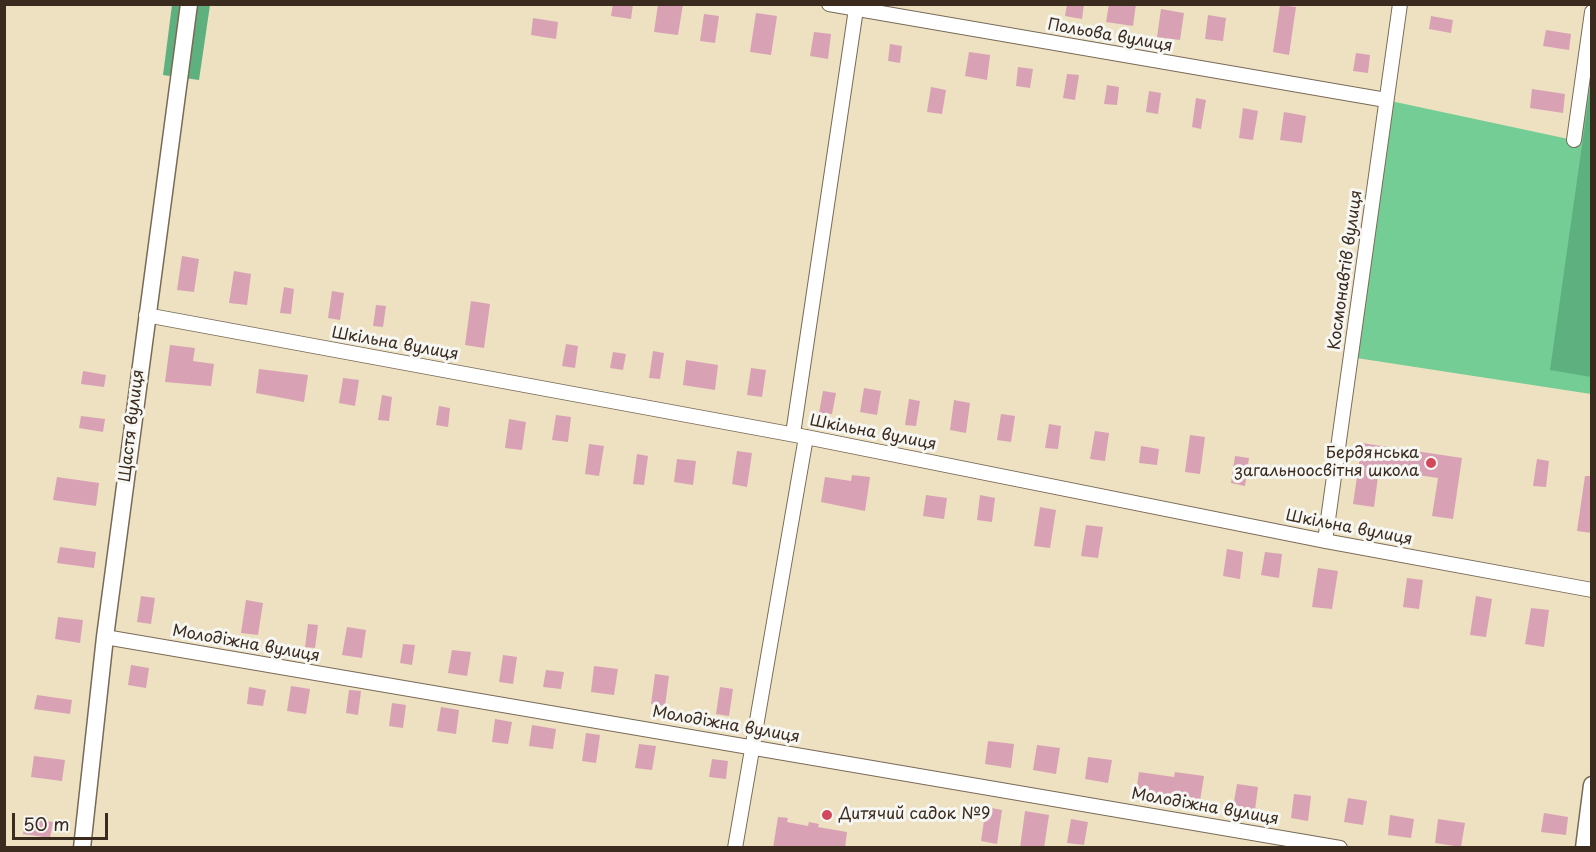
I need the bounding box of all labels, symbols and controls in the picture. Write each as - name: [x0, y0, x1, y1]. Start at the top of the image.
- street label: Польова вулиця: [1046, 16, 1174, 56]
- street label: Космонавтів вулиця: [1325, 189, 1367, 351]
- street label: Шкільна вулиця: [330, 323, 460, 365]
- street label: Щастя вулиця: [116, 368, 148, 484]
- street label: Шкільна вулиця: [808, 411, 938, 455]
- place label: Бердянська загальноосвітня школа: [1235, 444, 1419, 482]
- marker: Бердянська загальноосвітня школа: [1424, 456, 1438, 470]
- street label: Шкільна вулиця: [1284, 506, 1414, 550]
- street label: Молодіжна вулиця: [171, 622, 321, 666]
- street label: Молодіжна вулиця: [651, 703, 801, 747]
- street label: Молодіжна вулиця: [1130, 785, 1280, 829]
- scale bar: [15, 801, 111, 839]
- place label: Дитячий садок №9: [839, 805, 990, 825]
- marker: Дитячий садок №9: [820, 808, 834, 822]
- text: 50 m: [23, 810, 70, 837]

